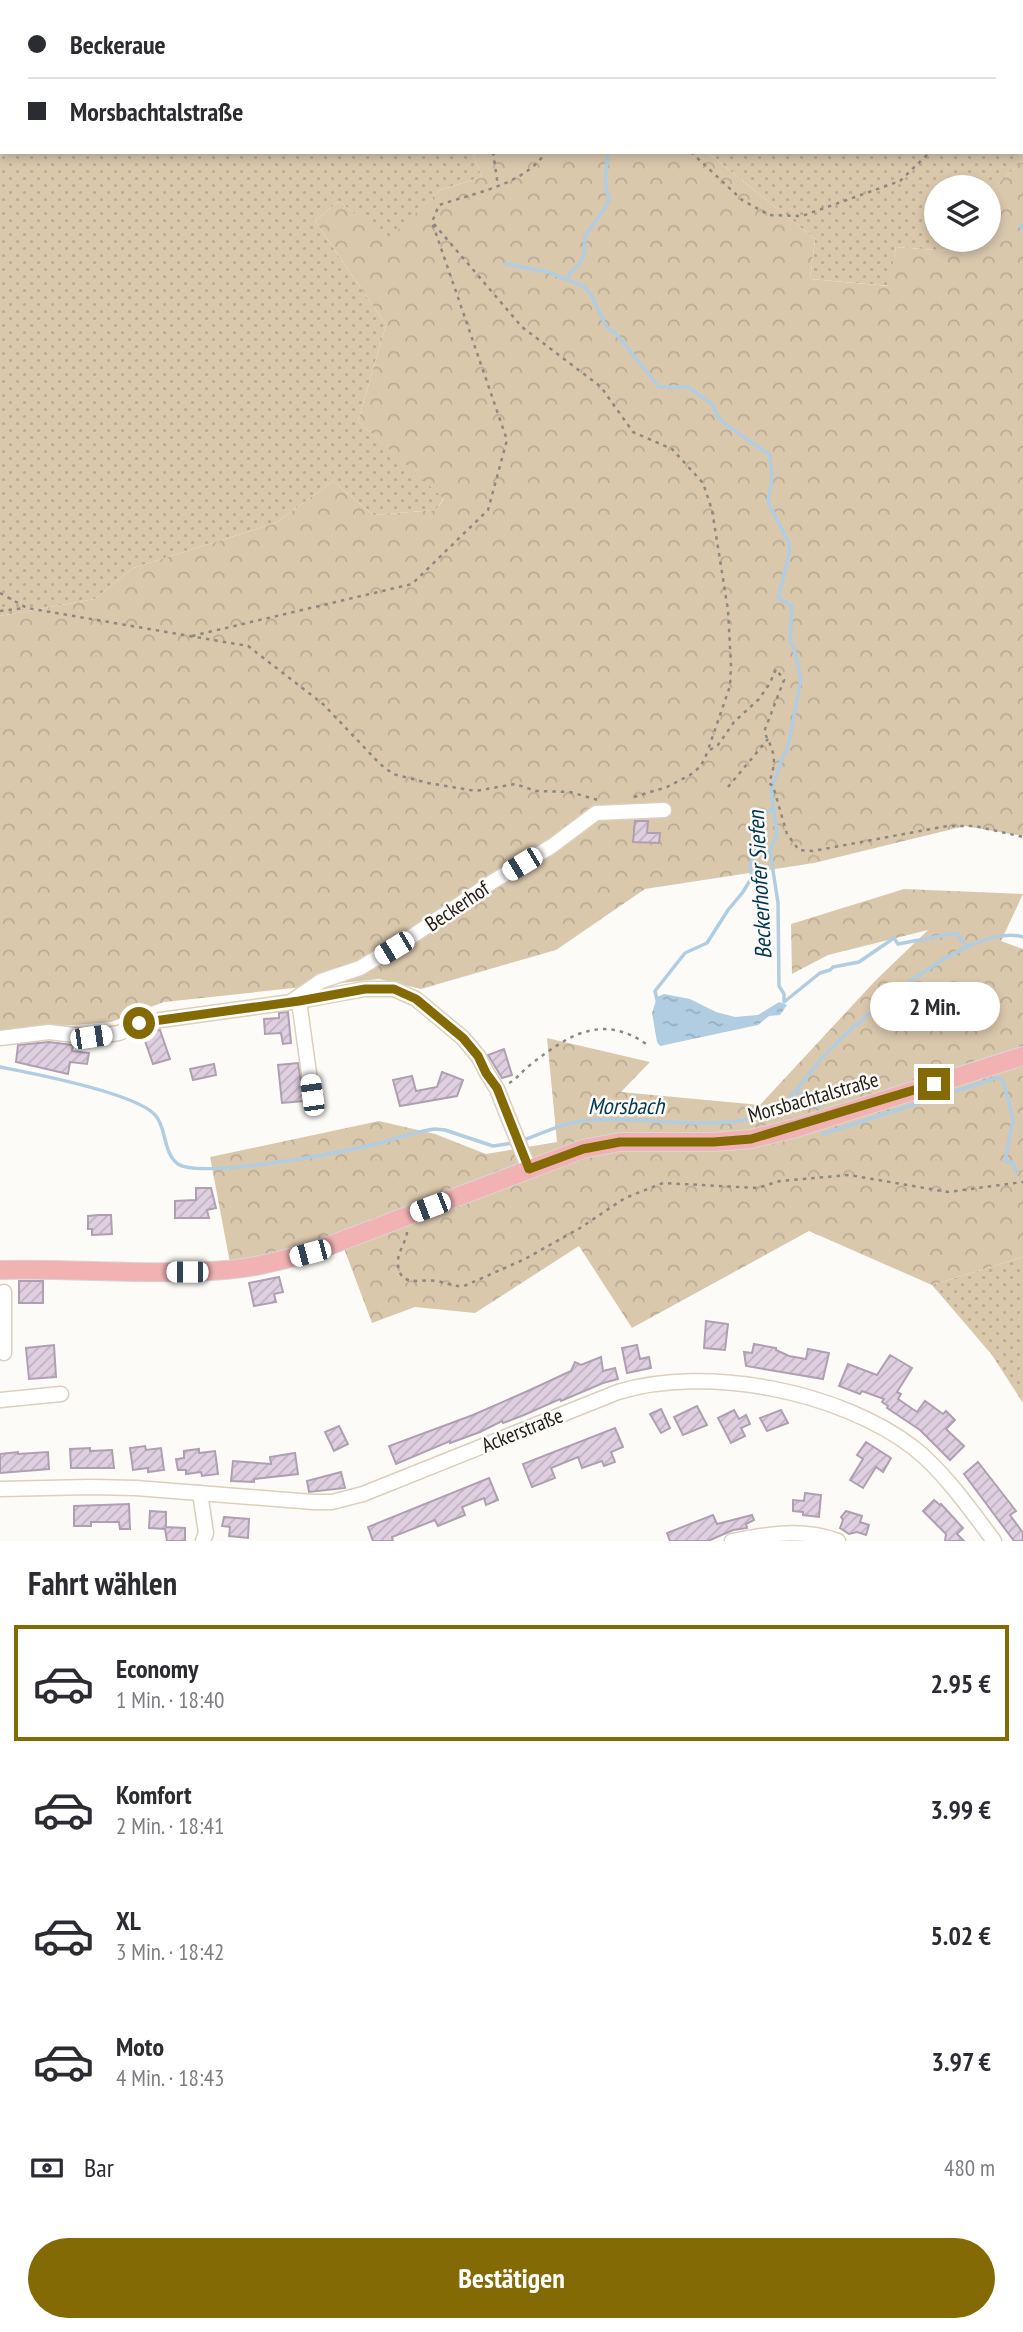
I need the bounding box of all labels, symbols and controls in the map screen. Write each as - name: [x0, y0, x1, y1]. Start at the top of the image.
- text: Beckeraue: [70, 28, 166, 61]
- text: Morsbachtalstraße: [70, 95, 243, 128]
- map controls: [924, 175, 1001, 252]
- button: layers: [924, 175, 1001, 252]
- water label: Beckerhofer Siefen: [741, 808, 777, 960]
- car: [499, 844, 546, 884]
- street label: Beckerhof: [420, 874, 495, 937]
- car: [371, 928, 418, 968]
- callout: 2 Min.: [869, 982, 999, 1032]
- text: 2 Min.: [909, 992, 961, 1021]
- route start: [123, 1007, 155, 1039]
- car: [69, 1024, 114, 1050]
- street label: Morsbachtalstraße: [745, 1065, 881, 1129]
- route end: [918, 1068, 950, 1100]
- car: [299, 1073, 326, 1117]
- water label: Morsbach: [588, 1091, 666, 1120]
- car: [407, 1190, 454, 1224]
- car: [287, 1237, 334, 1269]
- car: [167, 1262, 209, 1283]
- street label: Ackerstraße: [477, 1401, 567, 1459]
- text: Fahrt wählen: [28, 1562, 177, 1604]
- icon: car: [32, 1652, 95, 1715]
- text: Economy: [116, 1652, 198, 1685]
- text: 2.95 €: [930, 1667, 991, 1700]
- text: 1 Min. · 18:40: [116, 1685, 224, 1714]
- icon: car: [32, 1778, 95, 1841]
- text: Komfort: [116, 1778, 192, 1811]
- text: 3.99 €: [930, 1793, 991, 1826]
- text: 2 Min. · 18:41: [116, 1811, 224, 1840]
- icon: car: [32, 1904, 95, 1967]
- text: XL: [116, 1904, 141, 1937]
- text: 5.02 €: [930, 1919, 991, 1952]
- text: 3 Min. · 18:42: [116, 1937, 224, 1966]
- icon: car: [32, 2030, 95, 2093]
- text: Moto: [116, 2030, 164, 2063]
- text: 3.97 €: [932, 2045, 991, 2078]
- text: 4 Min. · 18:43: [116, 2063, 224, 2092]
- icon: cash: [28, 2149, 66, 2187]
- text: Bar: [84, 2151, 114, 2184]
- text: 480 m: [944, 2153, 995, 2182]
- button: Bestätigen: [28, 2238, 995, 2318]

